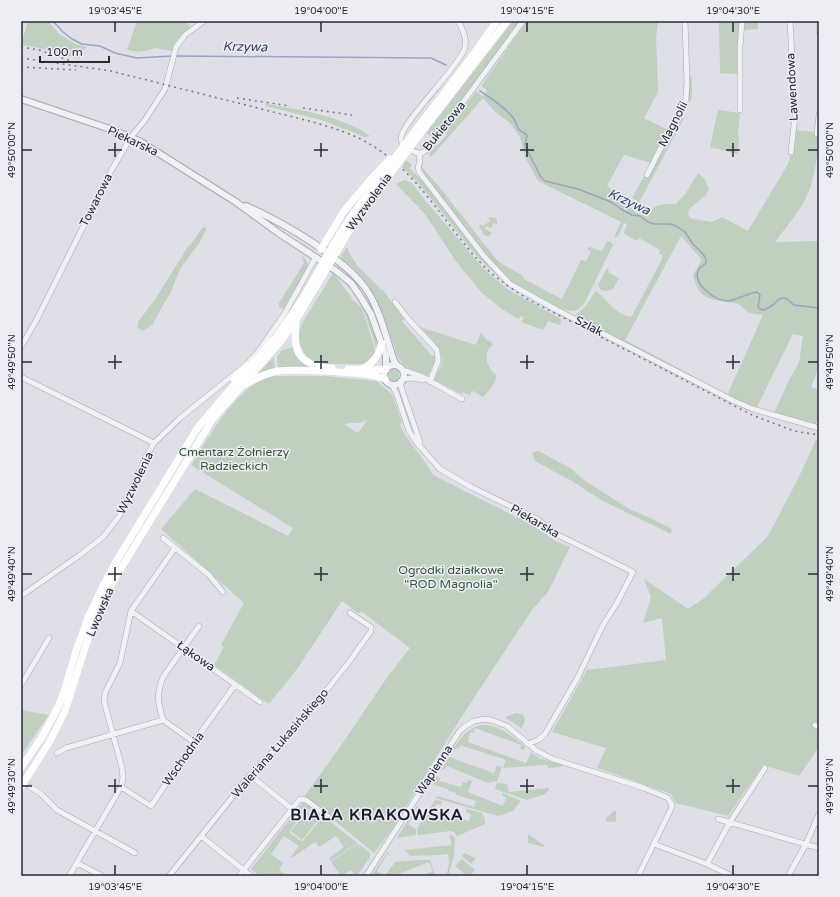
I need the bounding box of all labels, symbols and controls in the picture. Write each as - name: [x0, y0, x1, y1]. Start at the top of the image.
- text: 19°03'45"E: [88, 5, 142, 17]
- text: 19°04'00"E: [294, 5, 348, 17]
- text: 19°04'15"E: [500, 5, 554, 17]
- text: 19°04'30"E: [706, 5, 760, 17]
- scale bar: [40, 38, 109, 64]
- water label: Krzywa: [223, 39, 268, 55]
- text: 100 m: [46, 45, 83, 59]
- street label: Lawendowa: [783, 53, 801, 121]
- street label: Bukietowa: [420, 98, 468, 154]
- street label: Magnolii: [656, 99, 690, 149]
- text: 49°50'00"N: [6, 122, 18, 178]
- text: 49°50'00"N: [824, 122, 836, 178]
- street label: Piekarska: [105, 123, 161, 159]
- street label: Wyzwolenia: [343, 170, 395, 234]
- street label: Towarowa: [77, 171, 115, 229]
- water label: Krzywa: [605, 185, 653, 219]
- street label: Szlak: [573, 313, 606, 339]
- text: 49°49'50"N: [6, 334, 18, 390]
- text: 49°49'50"N: [824, 334, 836, 390]
- park label: Cmentarz Żołnierzy Radzieckich: [179, 445, 290, 473]
- street label: Wyzwolenia: [114, 449, 156, 517]
- street label: Piekarska: [508, 501, 562, 541]
- text: 49°49'40"N: [6, 546, 18, 602]
- text: 49°49'40"N: [824, 546, 836, 602]
- park label: Ogródki działkowe "ROD Magnolia": [398, 563, 504, 591]
- street label: Lwowska: [83, 585, 117, 639]
- street label: Łąkowa: [174, 638, 218, 674]
- street label: Waleriana Łukasińskiego: [229, 686, 331, 800]
- street label: Wschodnia: [159, 729, 207, 789]
- street label: Wapienna: [413, 742, 455, 798]
- text: 49°49'30"N: [6, 758, 18, 814]
- text: 49°49'30"N: [824, 758, 836, 814]
- district label: BIAŁA KRAKOWSKA: [290, 805, 464, 825]
- text: 19°03'45"E: [88, 881, 142, 893]
- text: 19°04'00"E: [294, 881, 348, 893]
- text: 19°04'15"E: [500, 881, 554, 893]
- text: 19°04'30"E: [706, 881, 760, 893]

